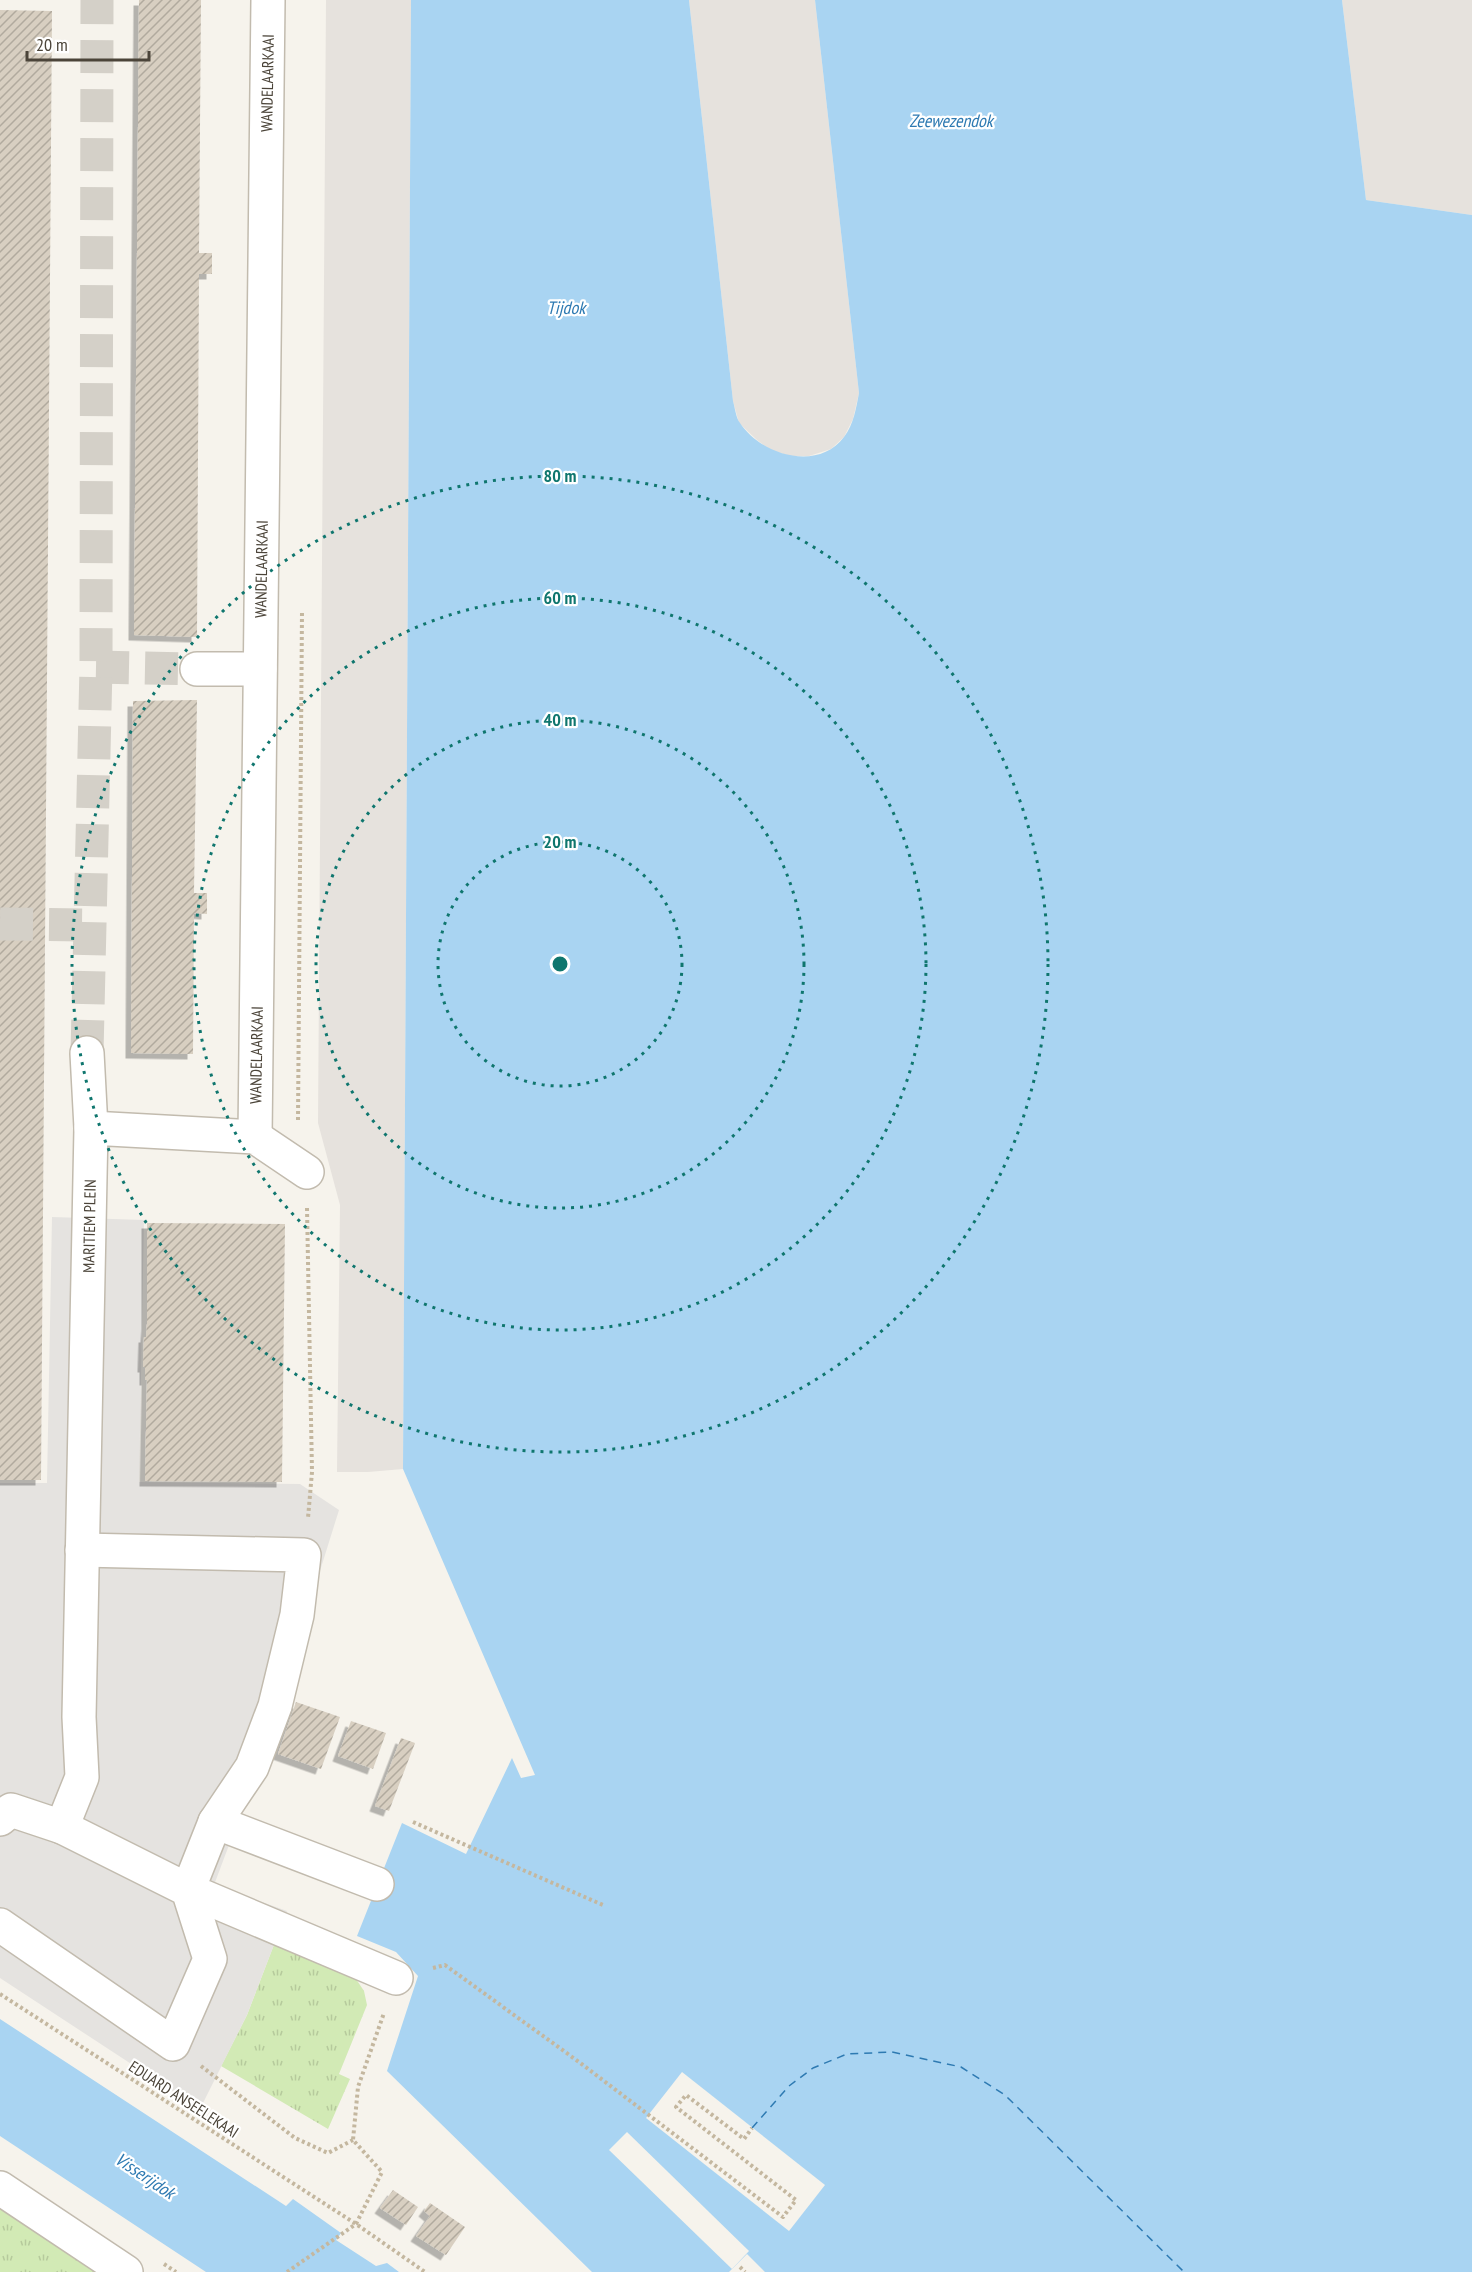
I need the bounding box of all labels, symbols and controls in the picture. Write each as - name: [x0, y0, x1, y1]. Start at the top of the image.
- scale bar: [27, 24, 148, 62]
- text: 20 m: [36, 33, 68, 56]
- street label: WANDELAARKAAI: [256, 34, 278, 132]
- water label: Zeewezendok: [909, 109, 995, 132]
- water label: Tijdok: [547, 296, 587, 319]
- text: 80 m: [544, 464, 576, 487]
- street label: WANDELAARKAAI: [250, 520, 272, 618]
- text: 60 m: [544, 586, 576, 609]
- text: 40 m: [544, 708, 576, 731]
- text: 20 m: [544, 830, 576, 853]
- centre of rings: [550, 954, 570, 974]
- street label: WANDELAARKAAI: [245, 1006, 267, 1104]
- street label: MARITIEM PLEIN: [78, 1179, 100, 1273]
- street label: EDUARD ANSEELEKAAI: [125, 2056, 243, 2142]
- water label: Visserijdok: [111, 2147, 181, 2205]

